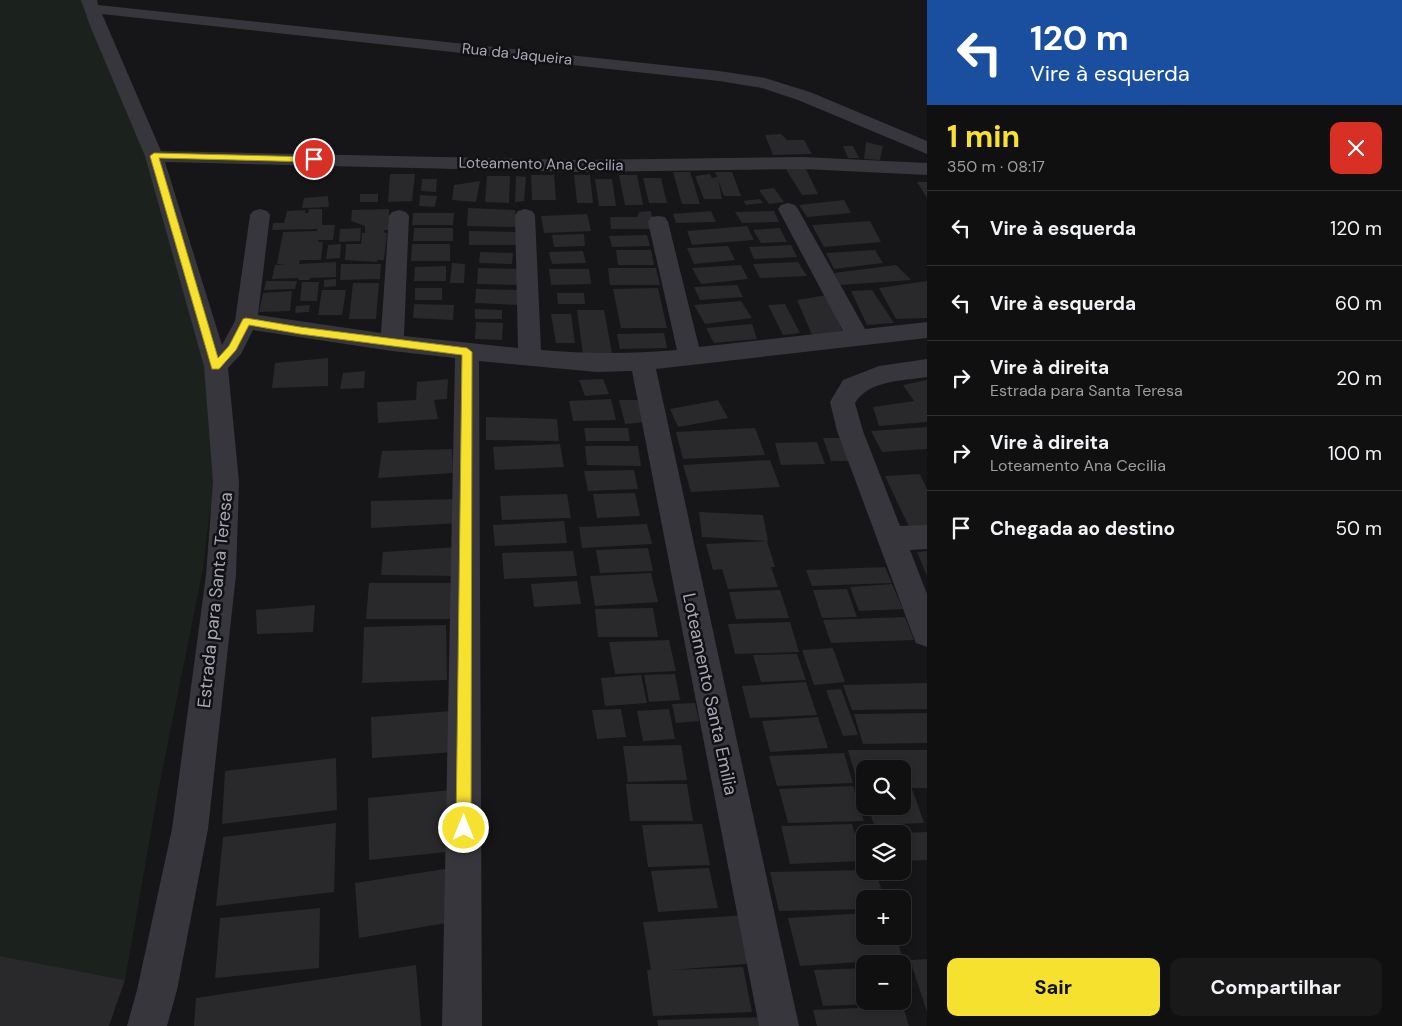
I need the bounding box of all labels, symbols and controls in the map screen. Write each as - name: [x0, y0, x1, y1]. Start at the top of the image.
- text: 120 m: [1030, 15, 1129, 61]
- icon: left: [947, 20, 1012, 85]
- street label: Rua da Jaqueira: [461, 38, 573, 70]
- text: Vire à esquerda: [1030, 59, 1190, 88]
- text: 1 min: [947, 117, 1020, 156]
- button: close: [1330, 122, 1382, 174]
- pin: [293, 138, 335, 180]
- icon: arrive: [300, 145, 328, 173]
- street label: Loteamento Ana Cecilia: [458, 153, 624, 175]
- text: 350 m · 08:17: [947, 156, 1045, 177]
- icon: left: [947, 214, 975, 242]
- text: Vire à esquerda: [990, 216, 1136, 241]
- text: 120 m: [1330, 216, 1382, 241]
- icon: left: [947, 289, 975, 317]
- text: Vire à esquerda: [990, 291, 1136, 316]
- text: 60 m: [1335, 291, 1382, 316]
- text: Vire à direita: [990, 355, 1109, 380]
- icon: right: [947, 364, 975, 392]
- text: 20 m: [1336, 366, 1382, 391]
- text: Estrada para Santa Teresa: [990, 380, 1183, 401]
- text: Vire à direita: [990, 430, 1109, 455]
- icon: right: [947, 439, 975, 467]
- text: 100 m: [1328, 441, 1382, 466]
- text: Loteamento Ana Cecilia: [990, 455, 1166, 476]
- street label: Estrada para Santa Teresa: [192, 491, 238, 709]
- icon: arrive: [947, 514, 975, 542]
- text: Chegada ao destino: [990, 516, 1175, 541]
- text: 50 m: [1335, 516, 1382, 541]
- street label: Loteamento Santa Emilia: [677, 591, 743, 797]
- map controls: [856, 760, 911, 1010]
- button: search: [856, 760, 911, 815]
- position arrow: [437, 801, 489, 853]
- button: layers: [856, 825, 911, 880]
- button: +: [856, 890, 911, 945]
- button: −: [856, 955, 911, 1010]
- button: Sair: [947, 958, 1160, 1016]
- button: Compartilhar: [1170, 958, 1382, 1016]

